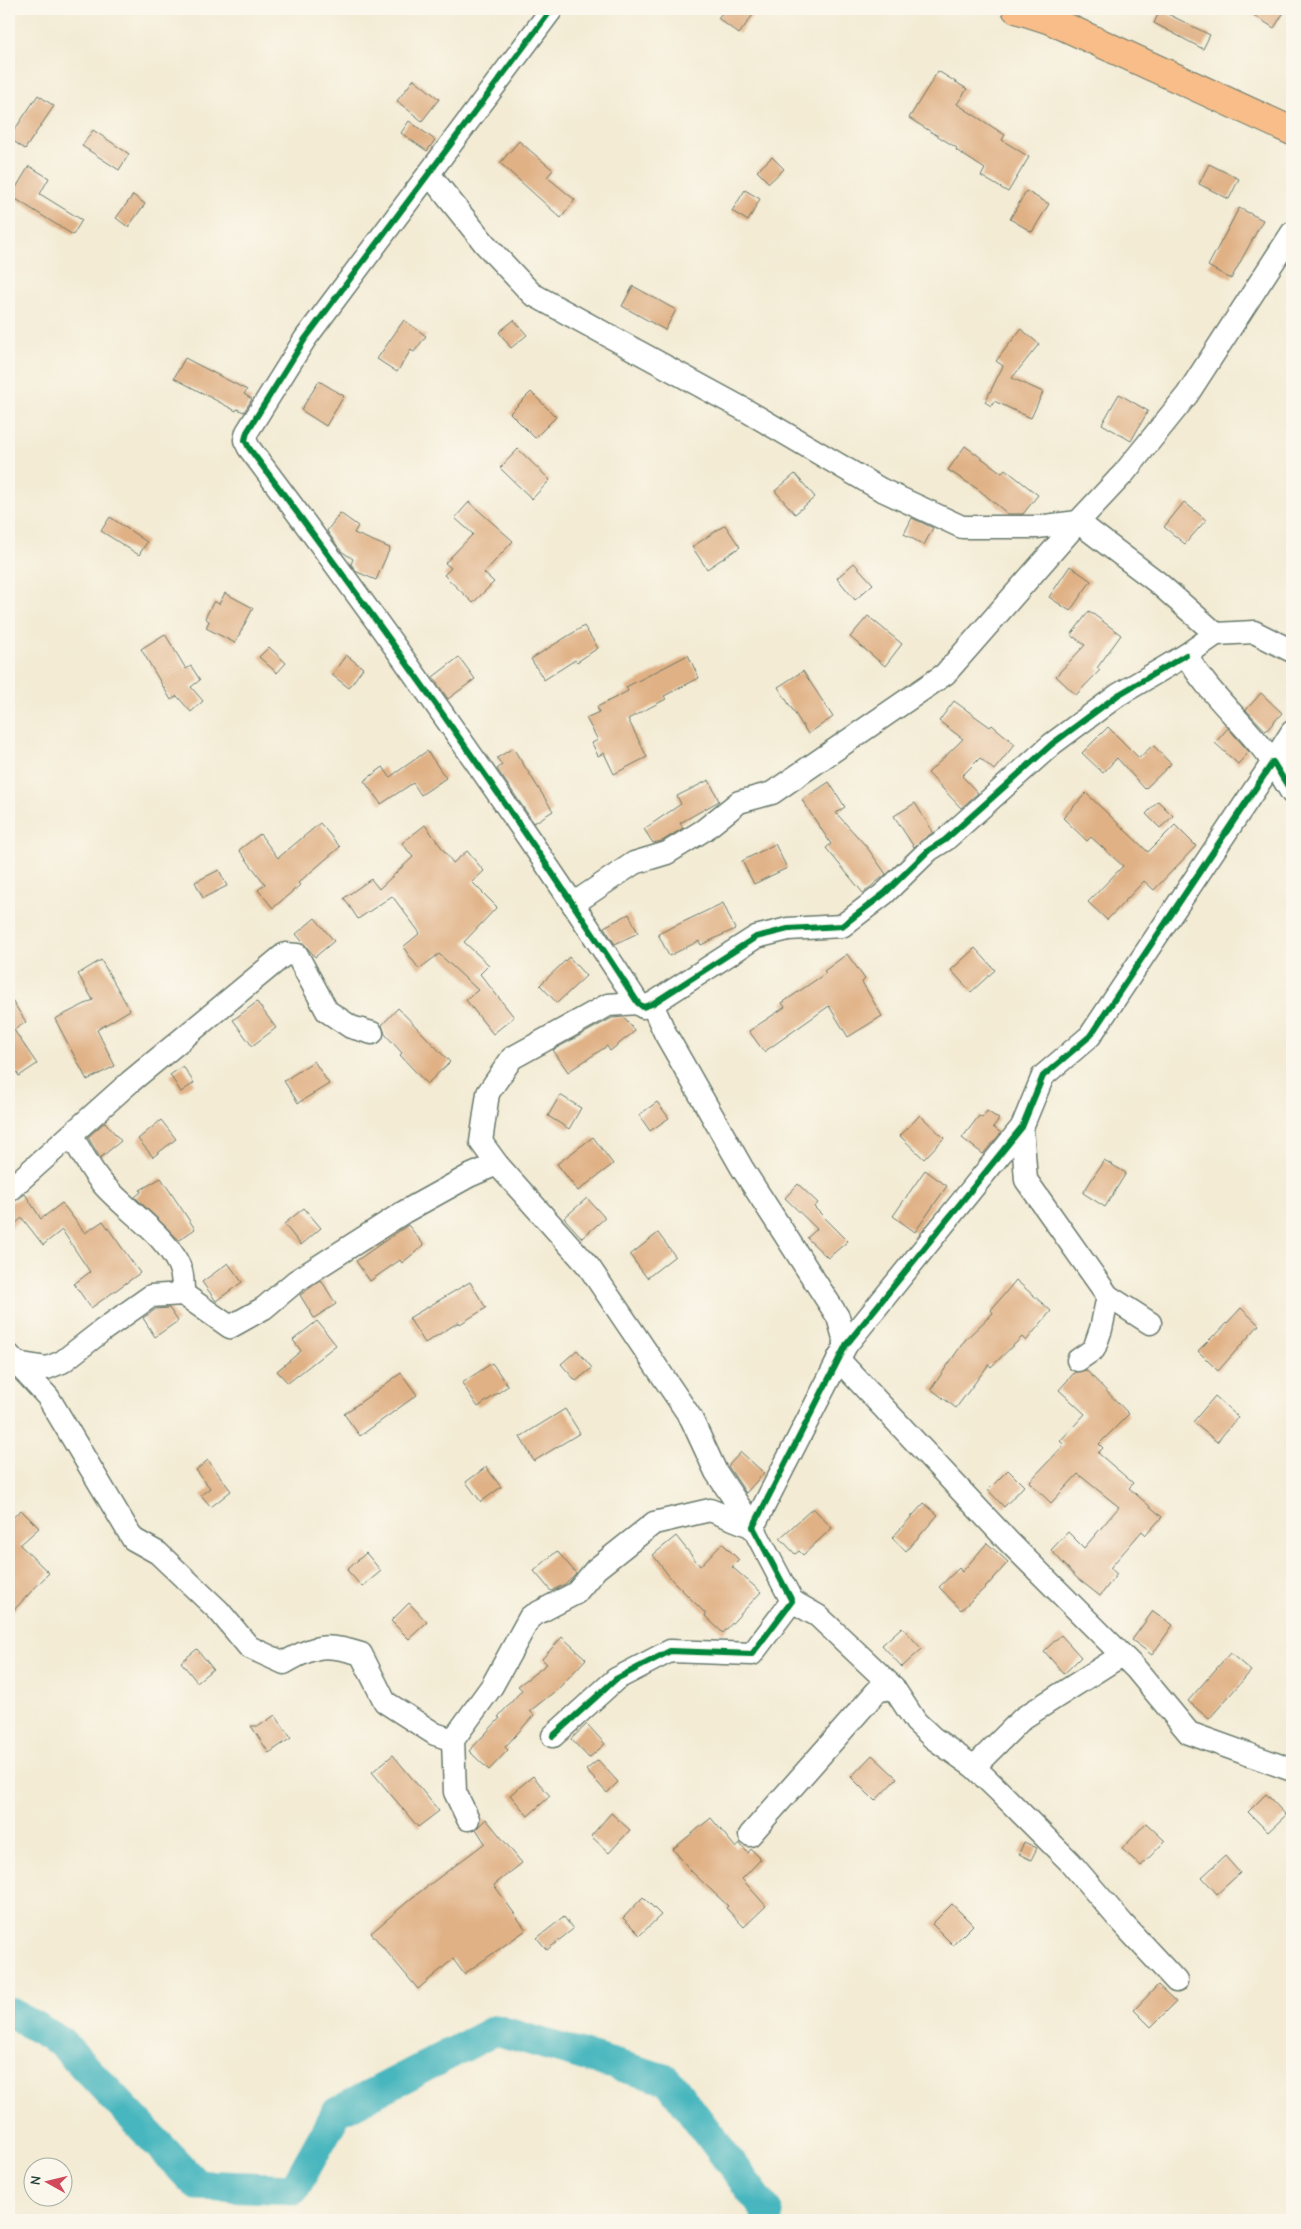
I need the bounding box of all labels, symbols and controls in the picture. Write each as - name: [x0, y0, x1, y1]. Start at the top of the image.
- north arrow: [22, 2156, 72, 2206]
- text: N: [27, 2175, 45, 2186]

